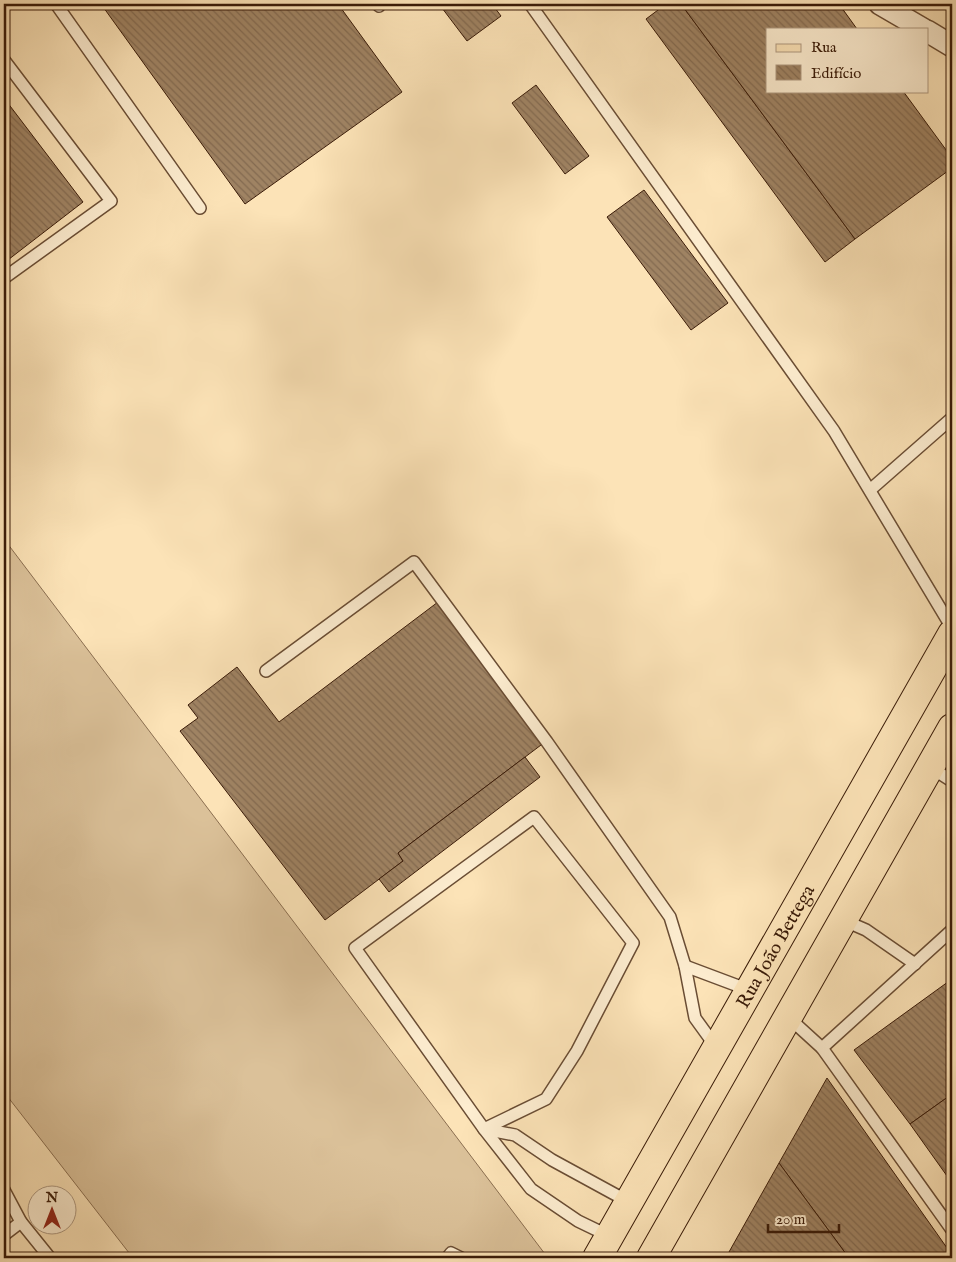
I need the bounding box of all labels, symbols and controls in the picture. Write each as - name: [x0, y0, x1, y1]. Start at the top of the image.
- legend: [766, 28, 928, 92]
- text: Rua: [811, 38, 837, 57]
- text: Edifício: [811, 64, 861, 83]
- street label: Rua João Bettega: [732, 880, 821, 1013]
- north arrow: [28, 1184, 78, 1234]
- text: N: [45, 1189, 58, 1207]
- scale bar: [768, 1202, 840, 1234]
- text: 20 m: [776, 1210, 806, 1229]

